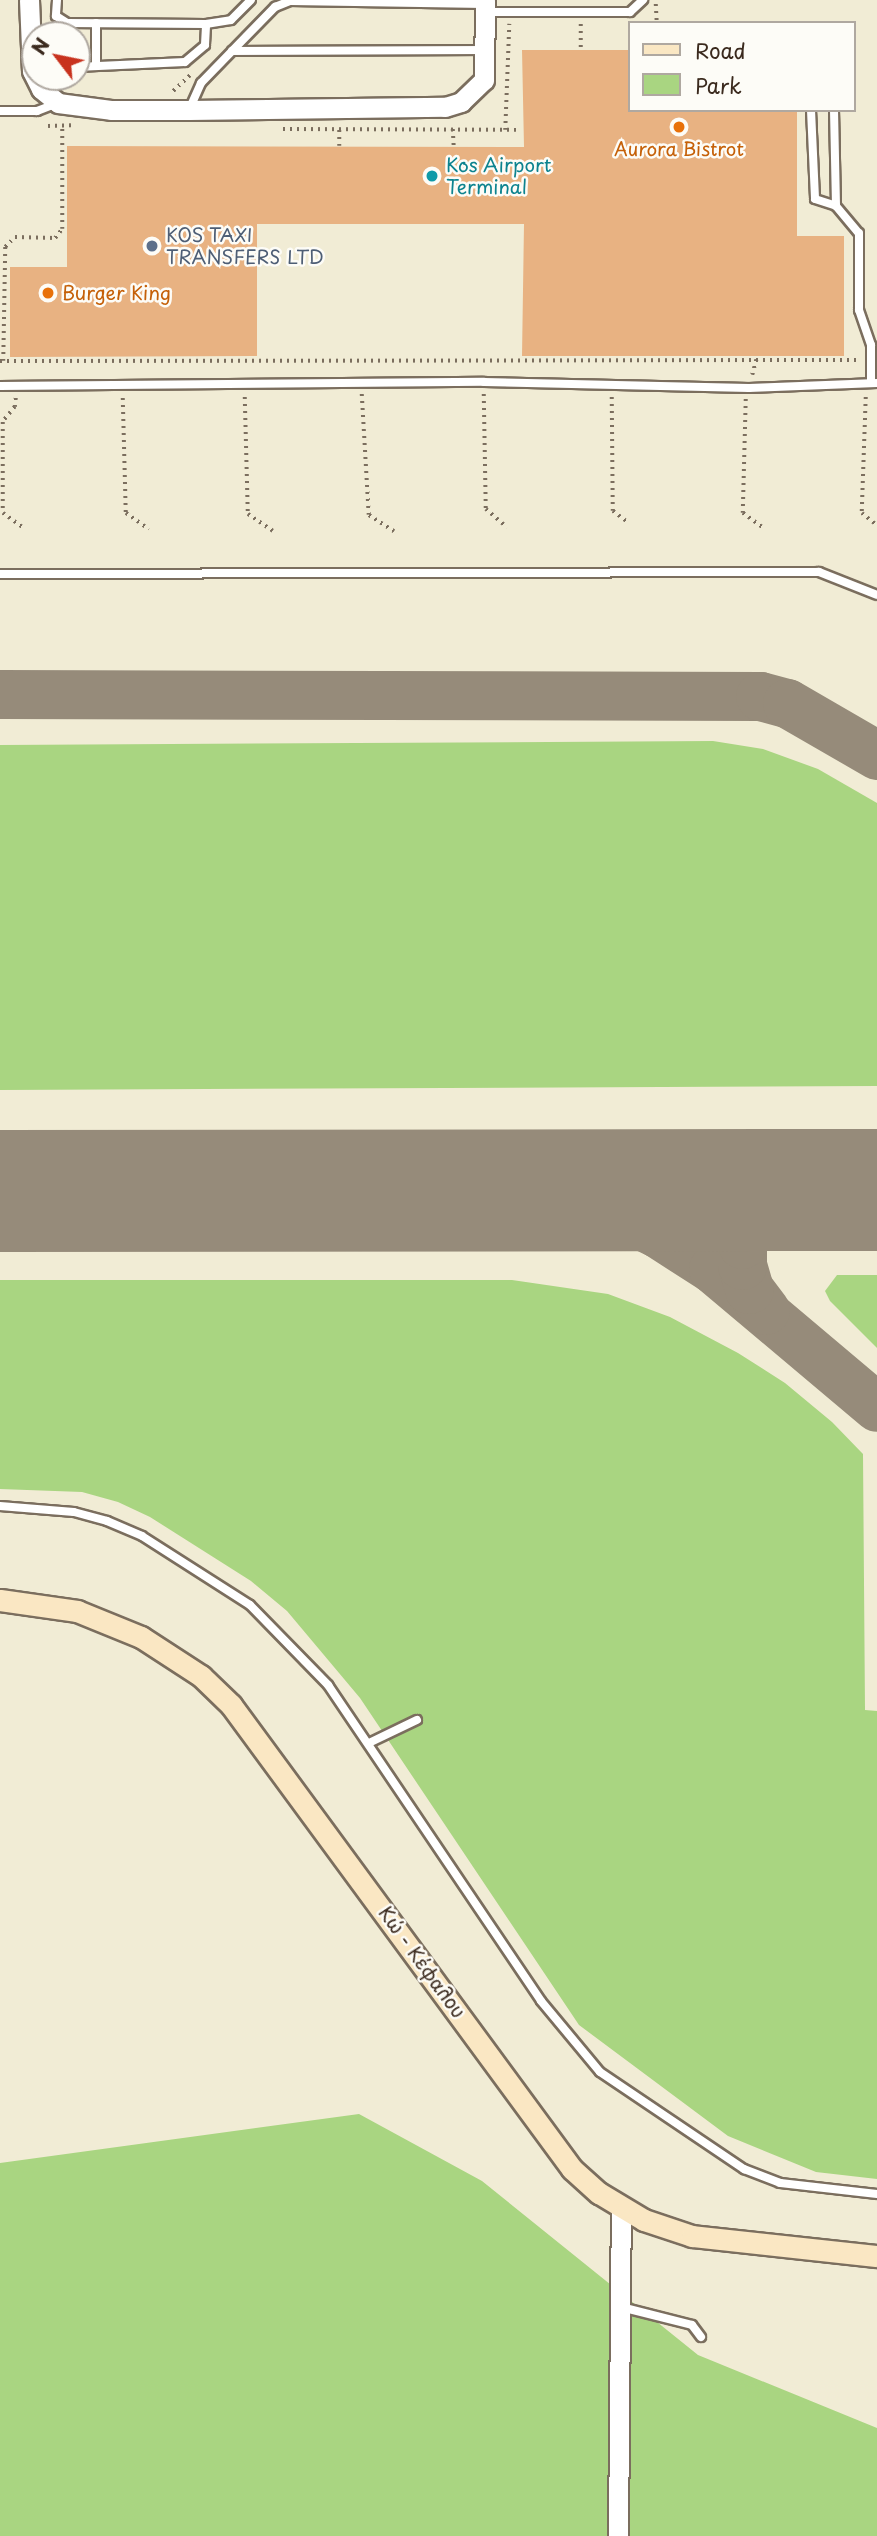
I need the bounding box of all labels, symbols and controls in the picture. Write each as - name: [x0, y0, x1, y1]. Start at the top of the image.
- north arrow: [21, 21, 91, 91]
- legend: [628, 21, 856, 112]
- text: N: [24, 32, 56, 60]
- text: Road: [695, 34, 746, 66]
- text: Park: [695, 69, 742, 101]
- marker: Aurora Bistrot: [671, 119, 687, 135]
- place label: Aurora Bistrot: [613, 138, 745, 160]
- place label: Kos Airport Terminal: [446, 154, 552, 198]
- marker: Kos Airport Terminal: [424, 168, 440, 184]
- place label: KOS TAXI TRANSFERS LTD: [166, 224, 326, 268]
- marker: KOS TAXI TRANSFERS LTD: [144, 238, 160, 254]
- place label: Burger King: [62, 282, 170, 304]
- marker: Burger King: [40, 285, 56, 301]
- street label: Κώ - Κέφαλου: [374, 1902, 470, 2022]

